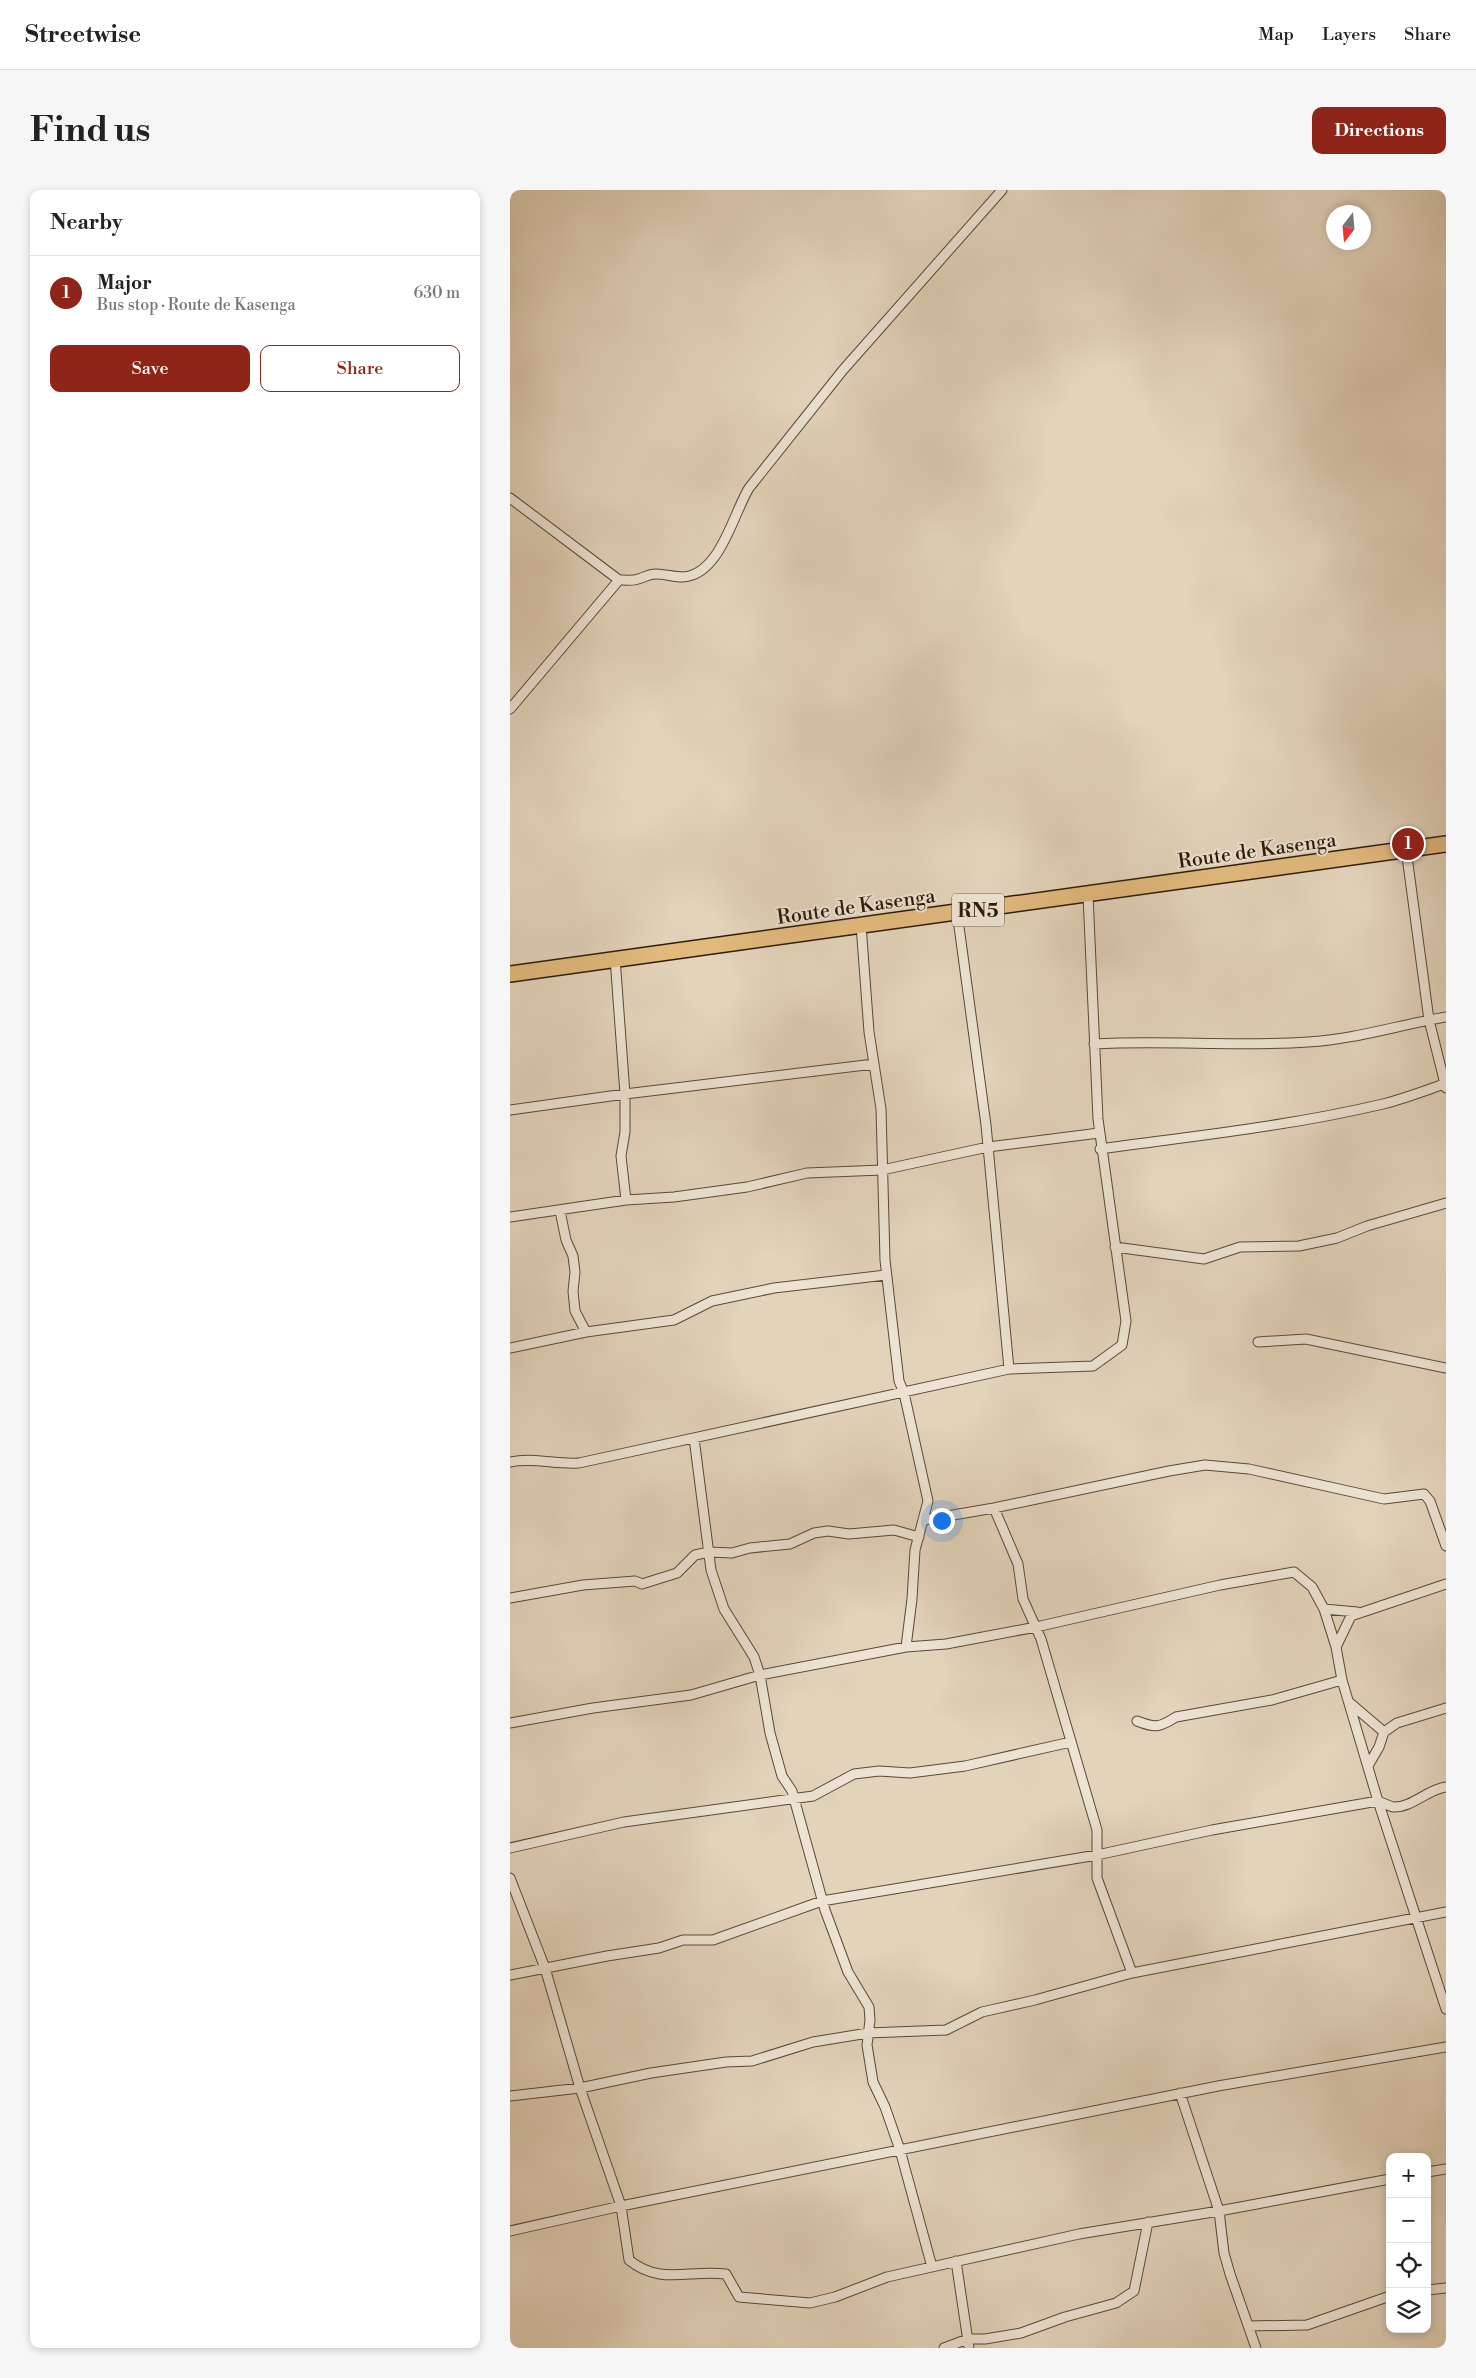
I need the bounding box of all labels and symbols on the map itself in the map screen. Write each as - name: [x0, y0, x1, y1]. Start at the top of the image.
- north arrow: [1326, 205, 1371, 250]
- pin: 1: [1392, 825, 1424, 863]
- street label: Route de Kasenga: [1176, 828, 1339, 875]
- street label: Route de Kasenga: [775, 884, 938, 931]
- road number: RN5: [952, 894, 1004, 926]
- your location: [929, 1508, 955, 1534]

